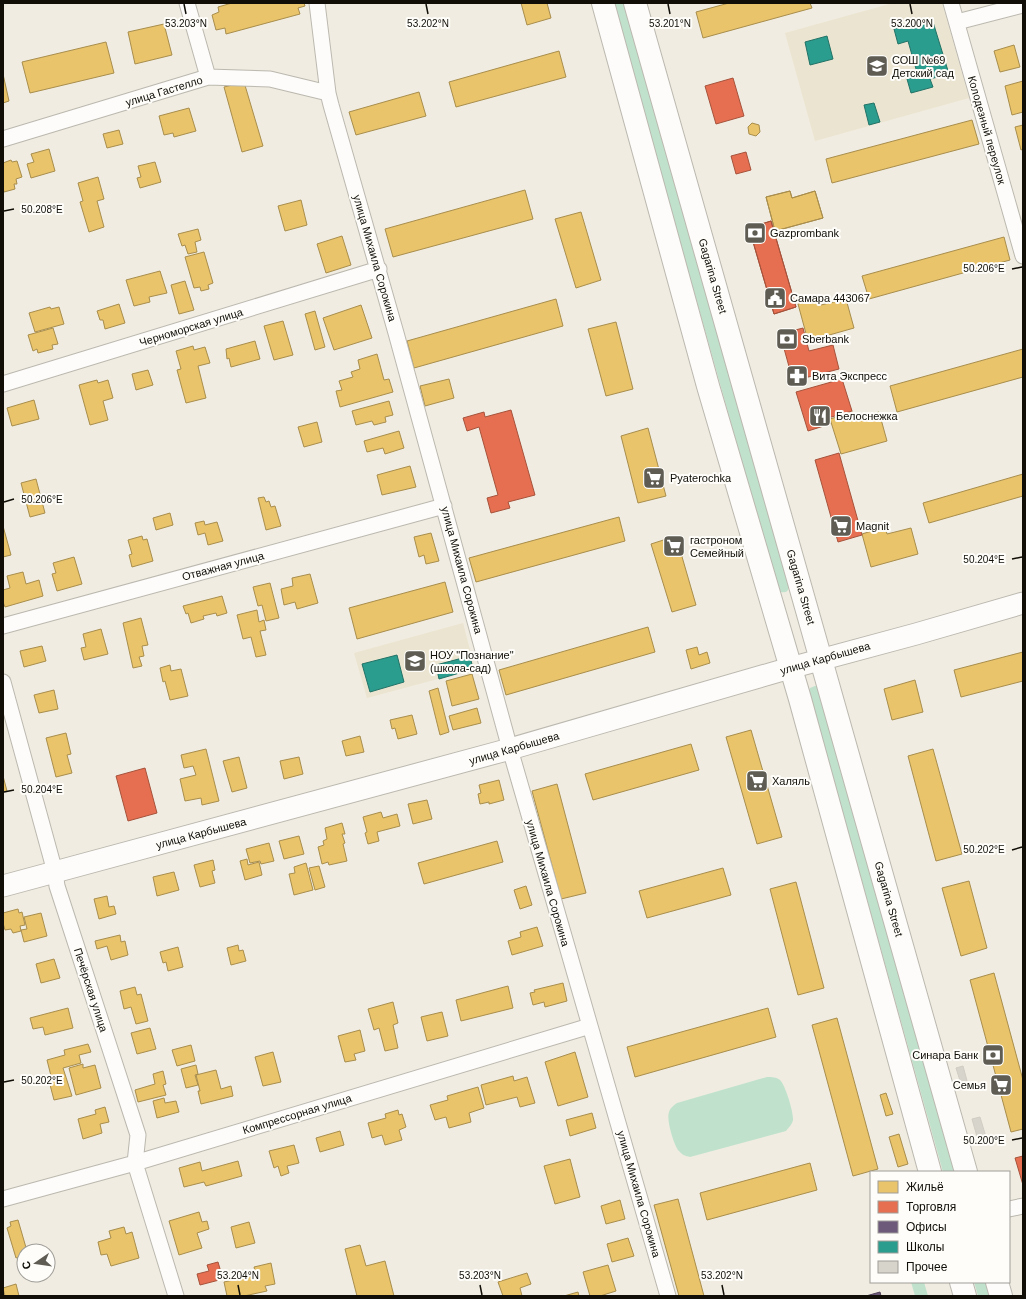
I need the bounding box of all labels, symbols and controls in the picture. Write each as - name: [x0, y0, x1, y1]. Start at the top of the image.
- text: 53.203°N: [165, 18, 207, 29]
- text: 53.202°N: [407, 18, 449, 29]
- text: 53.201°N: [649, 18, 691, 29]
- text: 53.200°N: [891, 18, 933, 29]
- school or university icon: СОШ №69 Детский сад: [864, 53, 890, 79]
- place label: СОШ №69 Детский сад: [892, 54, 954, 79]
- street label: улица Гастелло: [124, 74, 204, 108]
- street label: Колодезный переулок: [966, 74, 1008, 186]
- street label: улица Михаила Сорокина: [351, 193, 399, 324]
- text: 50.208°E: [21, 204, 63, 215]
- bank icon: Gazprombank: [742, 220, 768, 246]
- place label: Gazprombank: [770, 227, 840, 239]
- street label: Gagarina Street: [697, 237, 729, 315]
- text: 50.206°E: [963, 263, 1005, 274]
- public building icon: Самара 443067: [762, 285, 788, 311]
- place label: Самара 443067: [790, 292, 870, 304]
- street label: Черноморская улица: [138, 305, 245, 348]
- bank icon: Sberbank: [774, 326, 800, 352]
- place label: Sberbank: [802, 333, 850, 345]
- pharmacy icon: Вита Экспресс: [784, 363, 810, 389]
- place label: Вита Экспресс: [812, 370, 888, 382]
- restaurant icon: Белоснежка: [807, 403, 833, 429]
- place label: Белоснежка: [836, 410, 899, 422]
- supermarket icon: Pyaterochka: [641, 465, 667, 491]
- place label: Pyaterochka: [670, 472, 732, 484]
- text: 50.206°E: [21, 494, 63, 505]
- street label: улица Михаила Сорокина: [439, 505, 485, 636]
- supermarket icon: Magnit: [828, 513, 854, 539]
- place label: Magnit: [856, 520, 889, 532]
- supermarket icon: гастроном Семейный: [661, 533, 687, 559]
- place label: гастроном Семейный: [690, 534, 744, 559]
- street label: Gagarina Street: [785, 548, 817, 626]
- street label: Отважная улица: [181, 549, 266, 583]
- text: 50.204°E: [963, 554, 1005, 565]
- street label: улица Карбышева: [779, 639, 872, 677]
- school or university icon: НОУ "Познание" (школа-сад): [402, 648, 428, 674]
- place label: НОУ "Познание" (школа-сад): [430, 649, 514, 674]
- street label: улица Карбышева: [468, 729, 561, 767]
- supermarket icon: Халяль: [744, 768, 770, 794]
- place label: Халяль: [772, 775, 810, 787]
- text: 50.204°E: [21, 784, 63, 795]
- street label: улица Карбышева: [155, 815, 248, 851]
- street label: улица Михаила Сорокина: [524, 818, 572, 949]
- text: 50.202°E: [963, 844, 1005, 855]
- street label: Gagarina Street: [873, 860, 905, 938]
- street label: Печёрская улица: [72, 947, 111, 1034]
- bank icon: Синара Банк: [980, 1042, 1006, 1068]
- place label: Синара Банк: [912, 1049, 978, 1061]
- supermarket icon: Семья: [988, 1072, 1014, 1098]
- text: 50.202°E: [21, 1075, 63, 1086]
- place label: Семья: [953, 1079, 986, 1091]
- street label: Компрессорная улица: [241, 1091, 354, 1136]
- street label: улица Михаила Сорокина: [615, 1129, 663, 1260]
- text: 50.200°E: [963, 1135, 1005, 1146]
- legend: [870, 1171, 1010, 1283]
- text: Жильё: [906, 1180, 944, 1194]
- text: Торговля: [906, 1200, 956, 1214]
- text: Офисы: [906, 1220, 947, 1234]
- text: Школы: [906, 1240, 944, 1254]
- north arrow: [16, 1243, 56, 1283]
- text: С: [20, 1260, 33, 1270]
- text: Прочее: [906, 1260, 948, 1274]
- text: 53.204°N: [217, 1270, 259, 1281]
- text: 53.203°N: [459, 1270, 501, 1281]
- text: 53.202°N: [701, 1270, 743, 1281]

